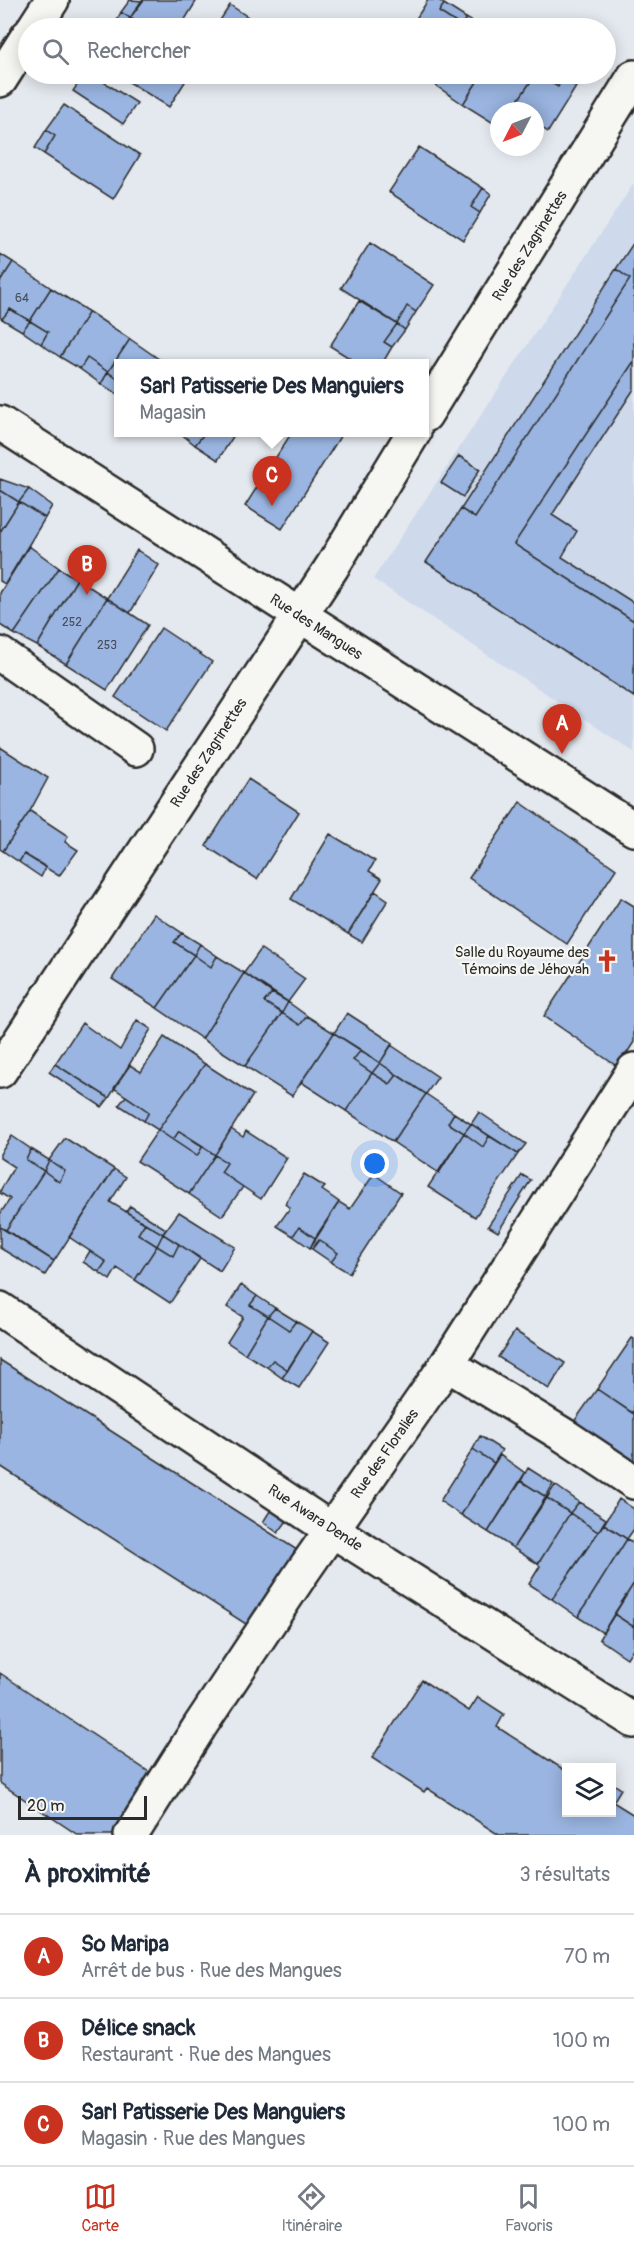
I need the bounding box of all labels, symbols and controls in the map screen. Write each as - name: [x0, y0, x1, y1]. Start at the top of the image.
- search box: [18, 18, 616, 84]
- icon: search: [39, 35, 72, 68]
- text: Rechercher: [87, 37, 191, 65]
- north arrow: [490, 102, 544, 156]
- street label: Rue des Zagrinettes: [488, 187, 572, 305]
- house number: 64: [15, 291, 29, 306]
- popup: [114, 359, 429, 437]
- text: Sarl Patisserie Des Manguiers: [139, 372, 404, 400]
- text: Magasin: [139, 400, 206, 425]
- pin: C: [252, 456, 292, 506]
- pin: B: [68, 546, 106, 595]
- street label: Rue des Mangues: [266, 590, 366, 664]
- house number: 252: [62, 615, 82, 630]
- house number: 253: [97, 638, 117, 653]
- street label: Rue des Zagrinettes: [167, 695, 252, 811]
- pin: A: [542, 704, 582, 754]
- place label: Salle du Royaume des Témoins de Jéhovah: [455, 943, 589, 979]
- church icon: Salle du Royaume des Témoins de Jéhovah: [594, 948, 620, 974]
- your location: [360, 1149, 389, 1178]
- street label: Rue des Floralies: [347, 1405, 423, 1502]
- street label: Rue Awara Dende: [264, 1480, 366, 1556]
- map controls: [562, 1763, 616, 1817]
- button: layers: [562, 1763, 616, 1817]
- scale bar: [18, 1793, 147, 1820]
- text: 20 m: [27, 1796, 65, 1816]
- text: À proximité: [24, 1858, 151, 1890]
- text: 3 résultats: [520, 1862, 610, 1887]
- text: So Maripa: [81, 1930, 169, 1958]
- text: A: [37, 1944, 50, 1969]
- text: 70 m: [564, 1944, 610, 1969]
- text: Arrêt de bus · Rue des Mangues: [81, 1958, 342, 1983]
- text: Délice snack: [81, 2014, 195, 2042]
- text: B: [38, 2028, 49, 2053]
- text: 100 m: [553, 2028, 610, 2053]
- text: Restaurant · Rue des Mangues: [81, 2042, 331, 2067]
- text: Sarl Patisserie Des Manguiers: [81, 2098, 345, 2126]
- text: C: [37, 2112, 50, 2137]
- text: 100 m: [553, 2112, 610, 2137]
- text: Magasin · Rue des Mangues: [81, 2126, 305, 2151]
- tab: Carte: [81, 2180, 119, 2236]
- tab: Itinéraire: [282, 2180, 342, 2236]
- tab: Favoris: [505, 2180, 553, 2236]

